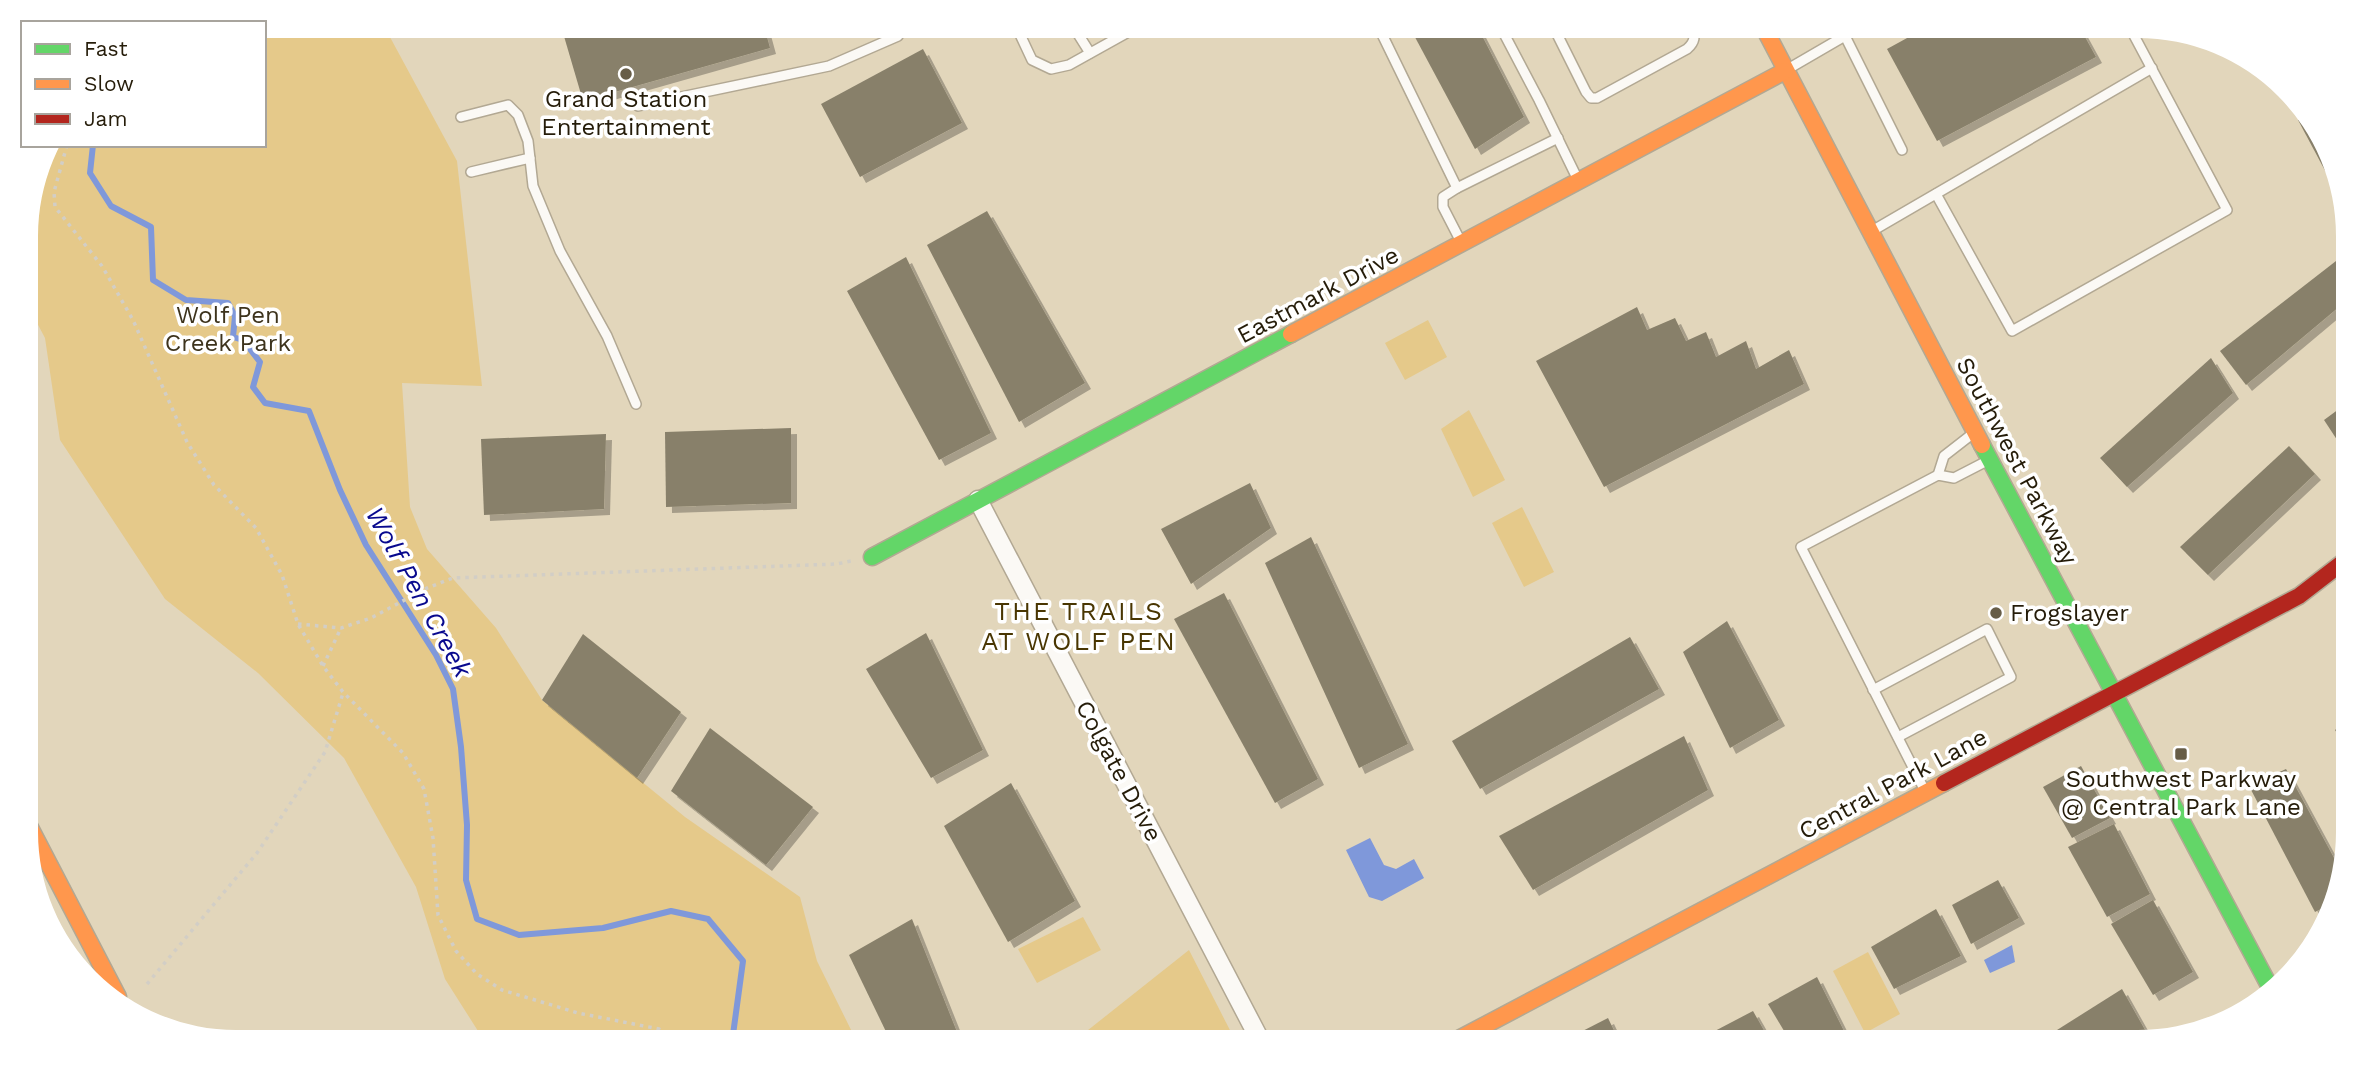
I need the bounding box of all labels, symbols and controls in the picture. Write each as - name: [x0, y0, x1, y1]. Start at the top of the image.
- legend: [21, 21, 266, 147]
- text: Fast: [84, 36, 128, 61]
- marker: Grand Station Entertainment: [618, 66, 634, 82]
- text: Slow: [84, 71, 134, 96]
- place label: Grand Station Entertainment: [541, 85, 711, 141]
- text: Jam: [84, 106, 127, 131]
- street label: Eastmark Drive: [1232, 241, 1404, 349]
- park label: Wolf Pen Creek Park: [165, 301, 292, 357]
- street label: Southwest Parkway: [1951, 353, 2084, 570]
- water label: Wolf Pen Creek: [360, 501, 479, 683]
- district label: THE TRAILS AT WOLF PEN: [981, 596, 1177, 656]
- place label: Frogslayer: [2010, 599, 2129, 627]
- marker: Frogslayer: [1988, 605, 2004, 621]
- street label: Colgate Drive: [1070, 696, 1168, 846]
- street label: Central Park Lane: [1794, 723, 1992, 845]
- marker: Southwest Parkway @ Central Park Lane: [2173, 746, 2189, 762]
- place label: Southwest Parkway @ Central Park Lane: [2061, 765, 2301, 821]

